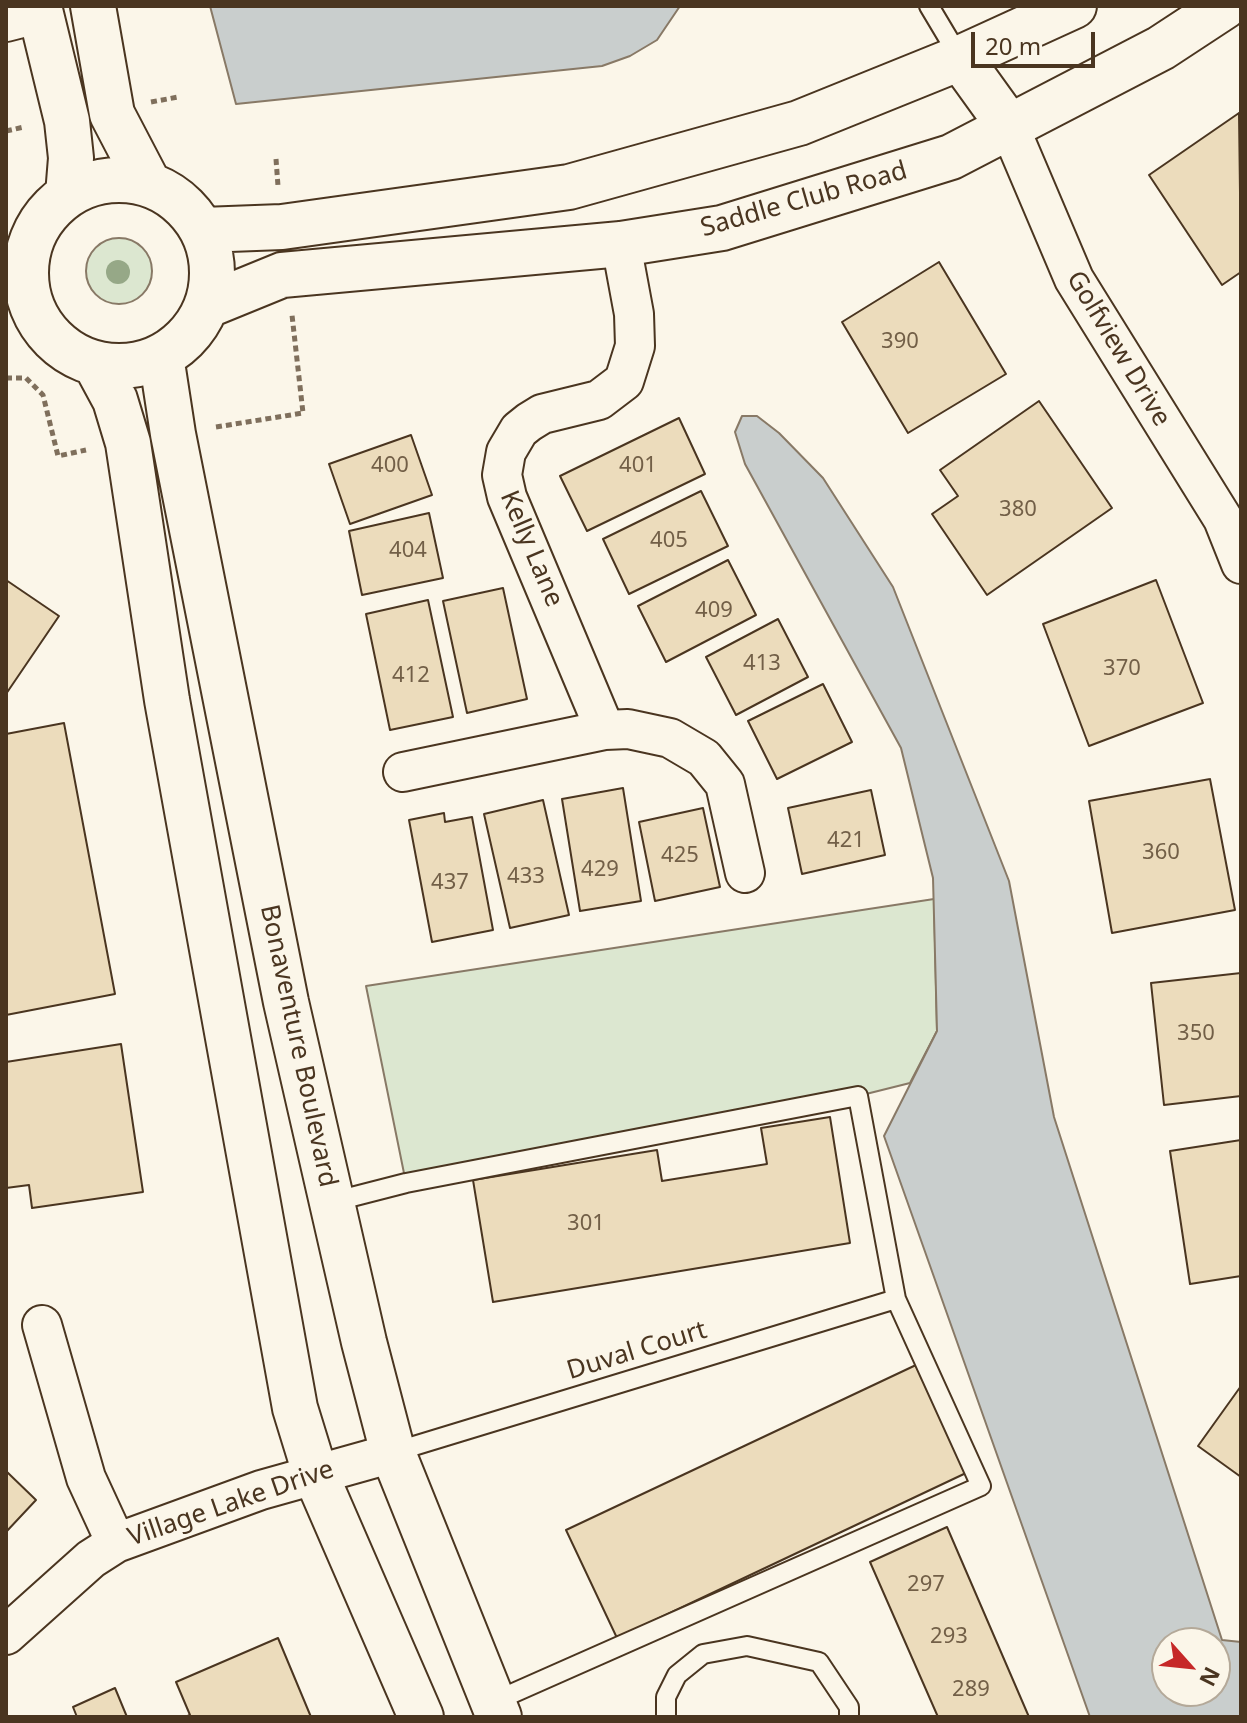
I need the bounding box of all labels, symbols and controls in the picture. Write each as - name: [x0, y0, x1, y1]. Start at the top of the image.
- scale bar: [975, 16, 1099, 66]
- text: 20 m: [985, 29, 1041, 62]
- street label: Saddle Club Road: [697, 156, 911, 244]
- street label: Golfview Drive: [1059, 266, 1177, 432]
- house number: 390: [881, 329, 919, 355]
- house number: 400: [371, 453, 409, 479]
- house number: 401: [619, 453, 657, 479]
- street label: Kelly Lane: [493, 486, 569, 612]
- house number: 380: [999, 497, 1037, 523]
- house number: 405: [650, 528, 688, 554]
- house number: 404: [389, 538, 427, 564]
- house number: 409: [695, 598, 733, 624]
- house number: 413: [743, 651, 781, 677]
- house number: 370: [1103, 656, 1141, 682]
- house number: 412: [392, 663, 430, 689]
- house number: 421: [827, 828, 865, 854]
- house number: 360: [1142, 840, 1180, 866]
- house number: 425: [661, 843, 699, 869]
- house number: 429: [581, 857, 619, 883]
- house number: 433: [507, 864, 545, 890]
- house number: 437: [431, 870, 469, 896]
- street label: Bonaventure Boulevard: [253, 902, 343, 1190]
- house number: 350: [1177, 1021, 1215, 1047]
- house number: 301: [567, 1211, 605, 1237]
- street label: Duval Court: [563, 1315, 711, 1387]
- street label: Village Lake Drive: [124, 1454, 338, 1554]
- house number: 297: [907, 1572, 945, 1598]
- house number: 293: [930, 1624, 968, 1650]
- north arrow: [1151, 1627, 1231, 1707]
- text: N: [1193, 1662, 1228, 1692]
- house number: 289: [952, 1677, 990, 1703]

